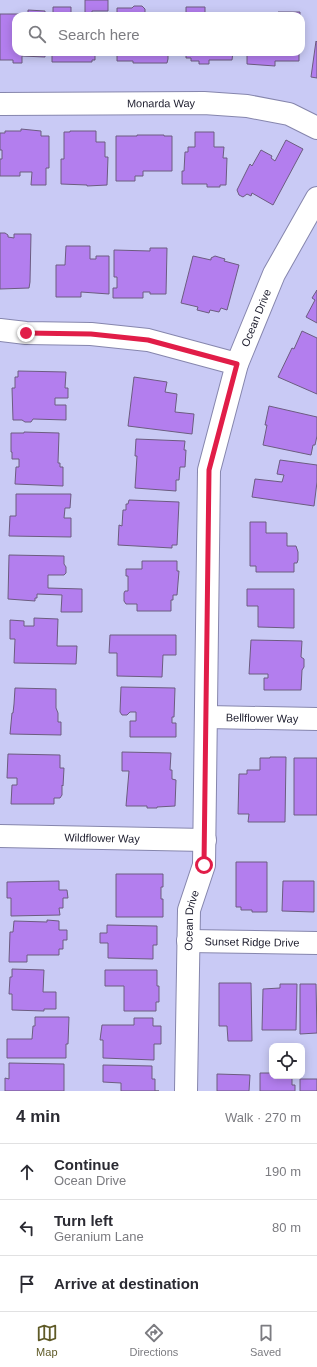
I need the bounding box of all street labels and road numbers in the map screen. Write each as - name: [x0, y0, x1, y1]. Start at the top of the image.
- street label: Monarda Way: [127, 97, 196, 109]
- street label: Ocean Drive: [239, 287, 273, 348]
- street label: Bellflower Way: [226, 711, 299, 725]
- street label: Wildflower Way: [64, 831, 140, 845]
- street label: Ocean Drive: [182, 889, 201, 951]
- street label: Sunset Ridge Drive: [204, 935, 300, 949]

